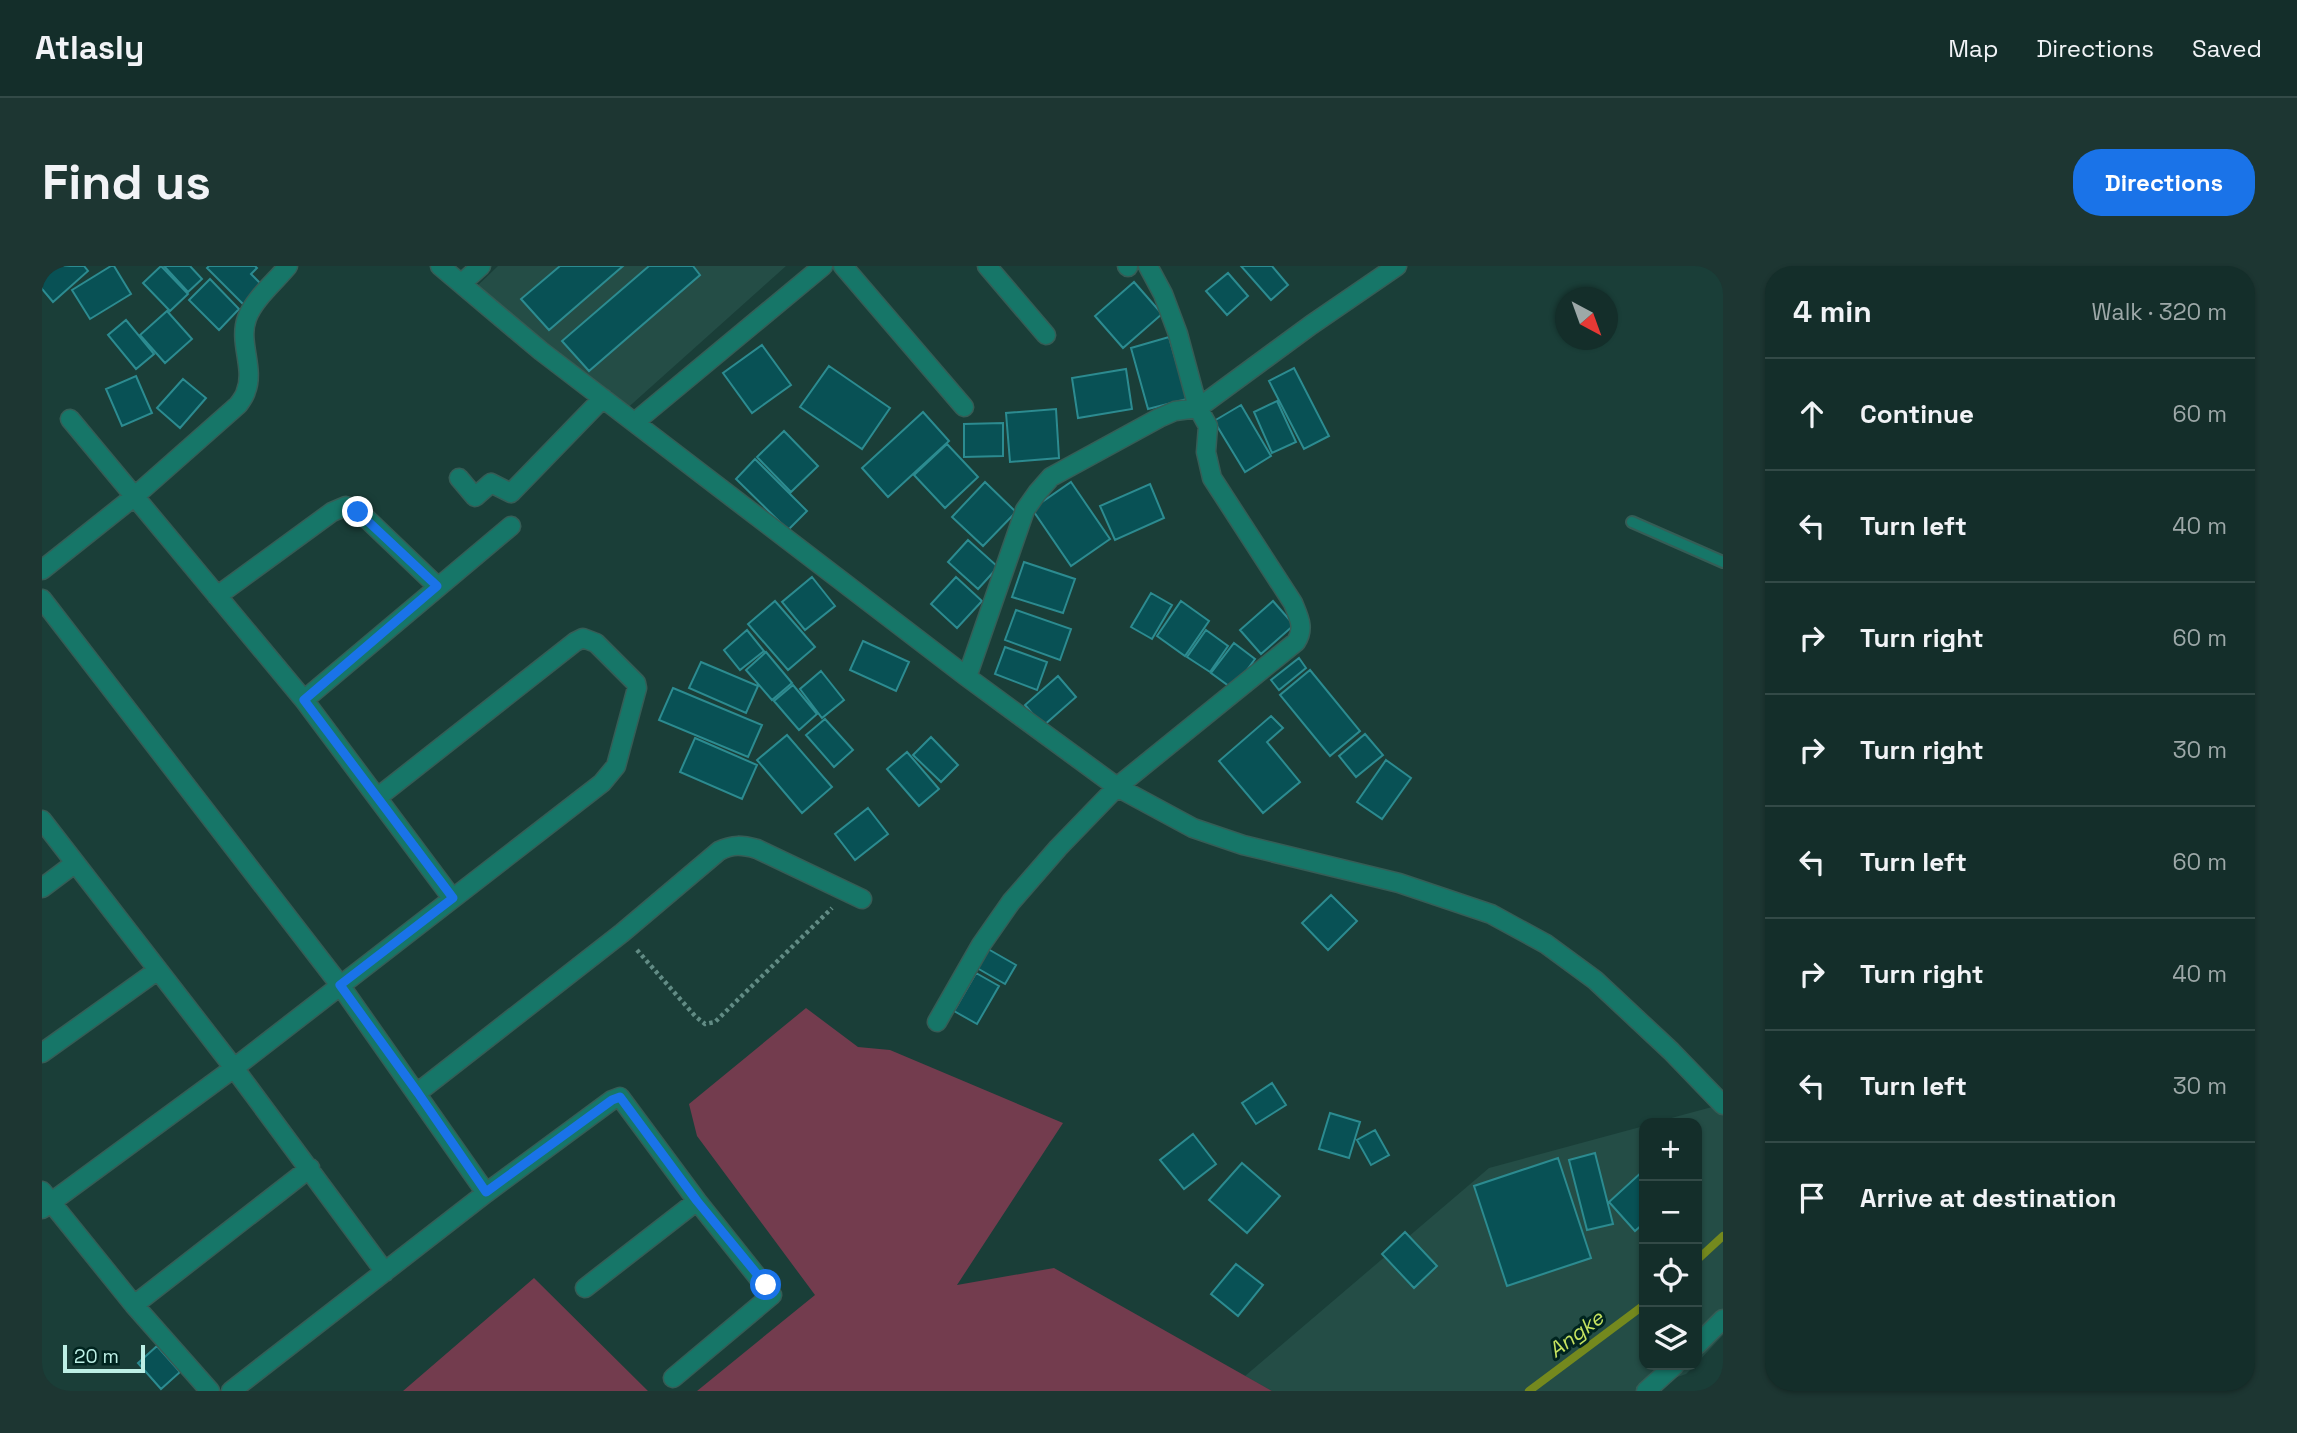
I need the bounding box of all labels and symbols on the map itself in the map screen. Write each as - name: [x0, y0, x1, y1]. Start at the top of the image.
- north arrow: [1555, 287, 1618, 350]
- route end: [342, 496, 373, 527]
- route start: [750, 1269, 781, 1300]
- water label: Angke: [1543, 1303, 1610, 1363]
- scale bar: [63, 1342, 145, 1374]

